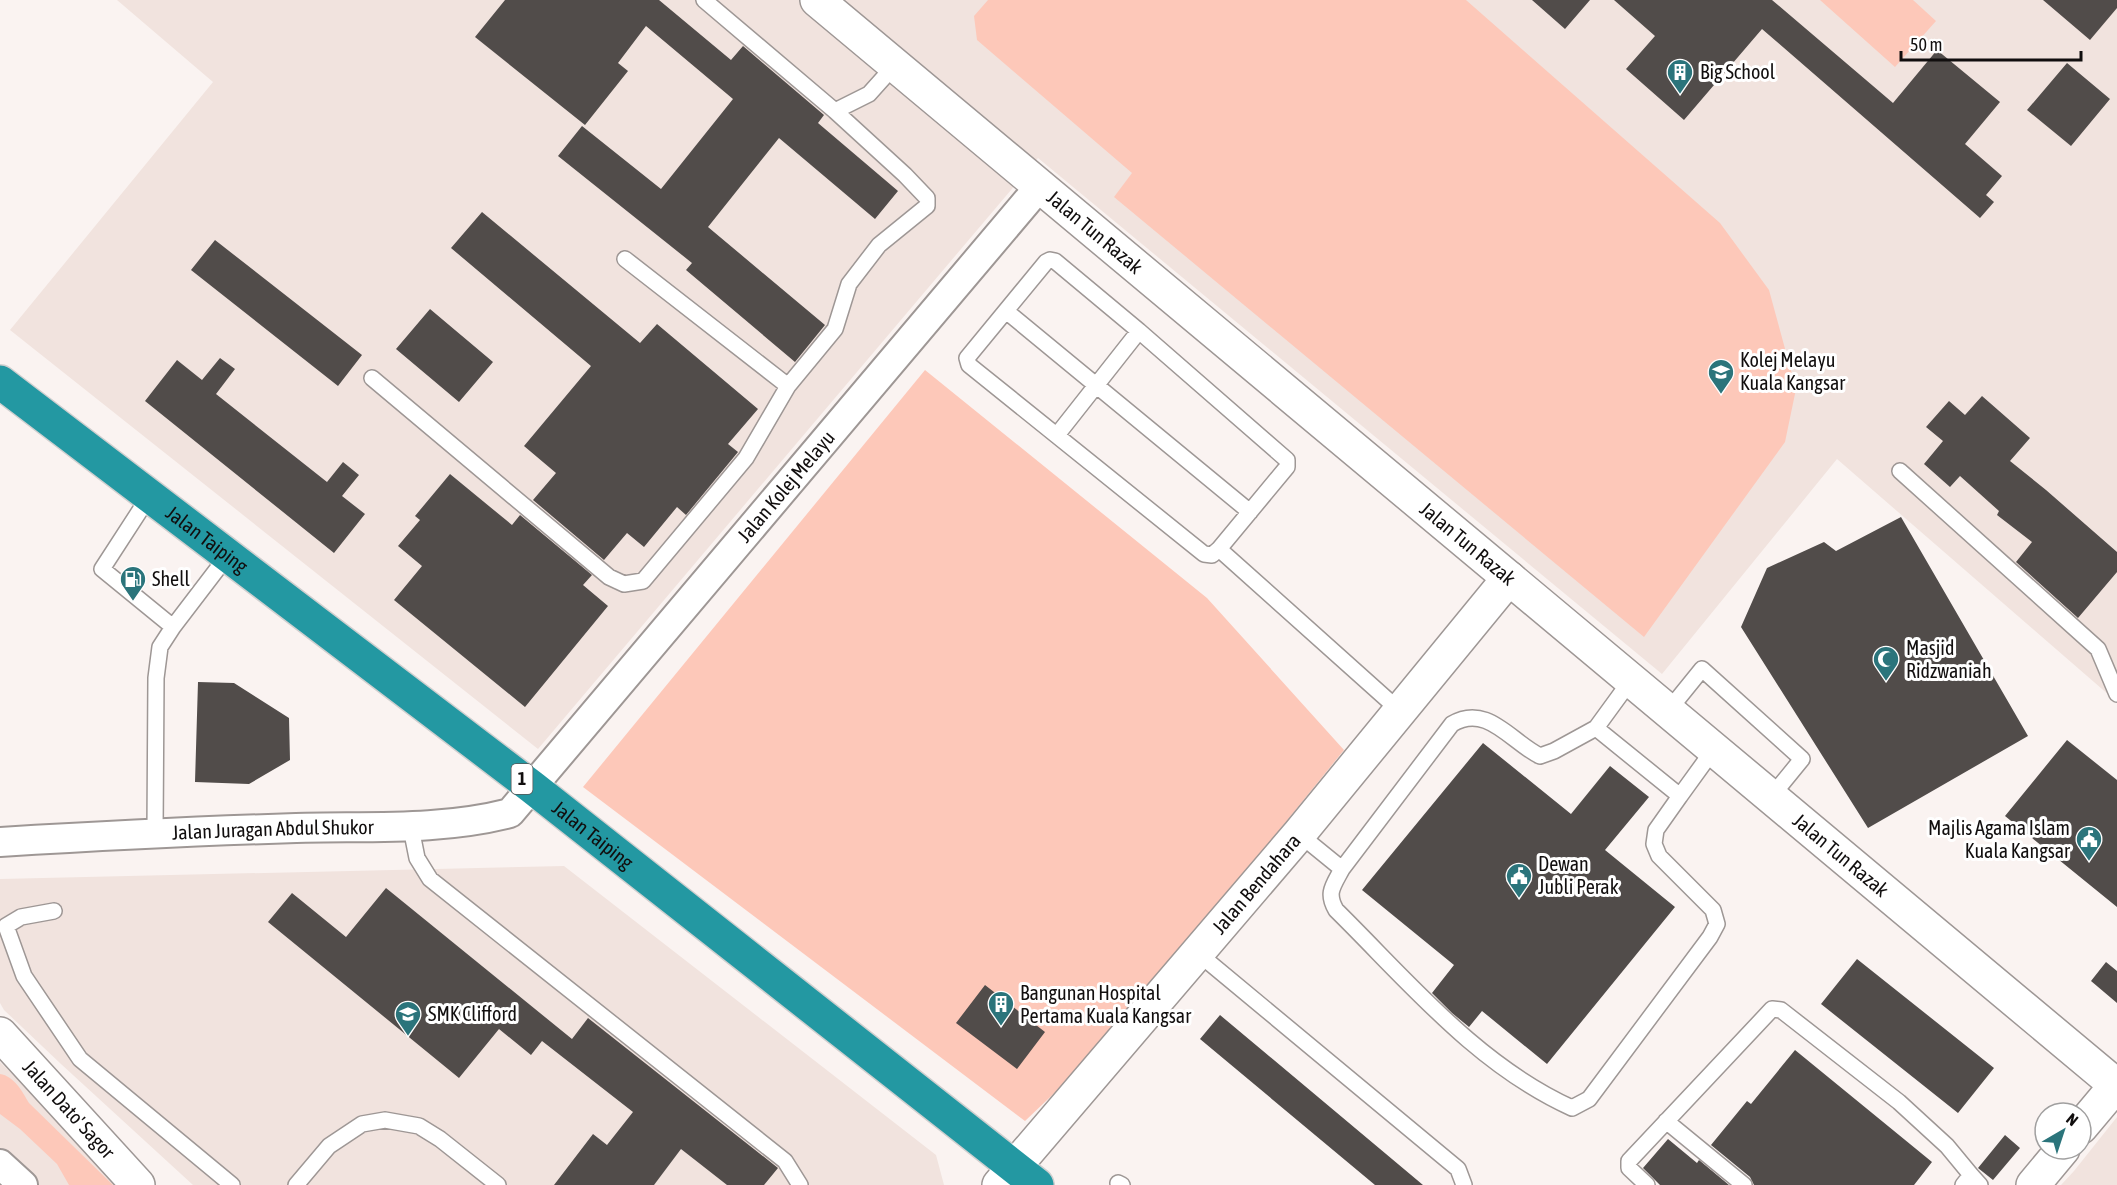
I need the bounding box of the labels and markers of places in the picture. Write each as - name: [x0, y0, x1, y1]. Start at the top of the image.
- building icon: Big School: [1665, 57, 1695, 95]
- place label: Big School: [1700, 60, 1776, 83]
- place label: Kolej Melayu Kuala Kangsar: [1740, 348, 1846, 394]
- school or university icon: Kolej Melayu Kuala Kangsar: [1706, 357, 1736, 395]
- fuel station icon: Shell: [118, 564, 148, 602]
- place label: Shell: [152, 567, 190, 590]
- place label: Masjid Ridzwaniah: [1906, 636, 1992, 682]
- mosque icon: Masjid Ridzwaniah: [1871, 644, 1901, 682]
- place label: Majlis Agama Islam Kuala Kangsar: [1928, 816, 2071, 862]
- public building icon: Majlis Agama Islam Kuala Kangsar: [2074, 824, 2104, 862]
- place label: Dewan Jubli Perak: [1538, 852, 1619, 898]
- public building icon: Dewan Jubli Perak: [1504, 861, 1534, 899]
- place label: Bangunan Hospital Pertama Kuala Kangsar: [1020, 981, 1192, 1027]
- building icon: Bangunan Hospital Pertama Kuala Kangsar: [986, 989, 1016, 1027]
- school or university icon: SMK Clifford: [393, 999, 423, 1037]
- place label: SMK Clifford: [428, 1002, 517, 1025]

